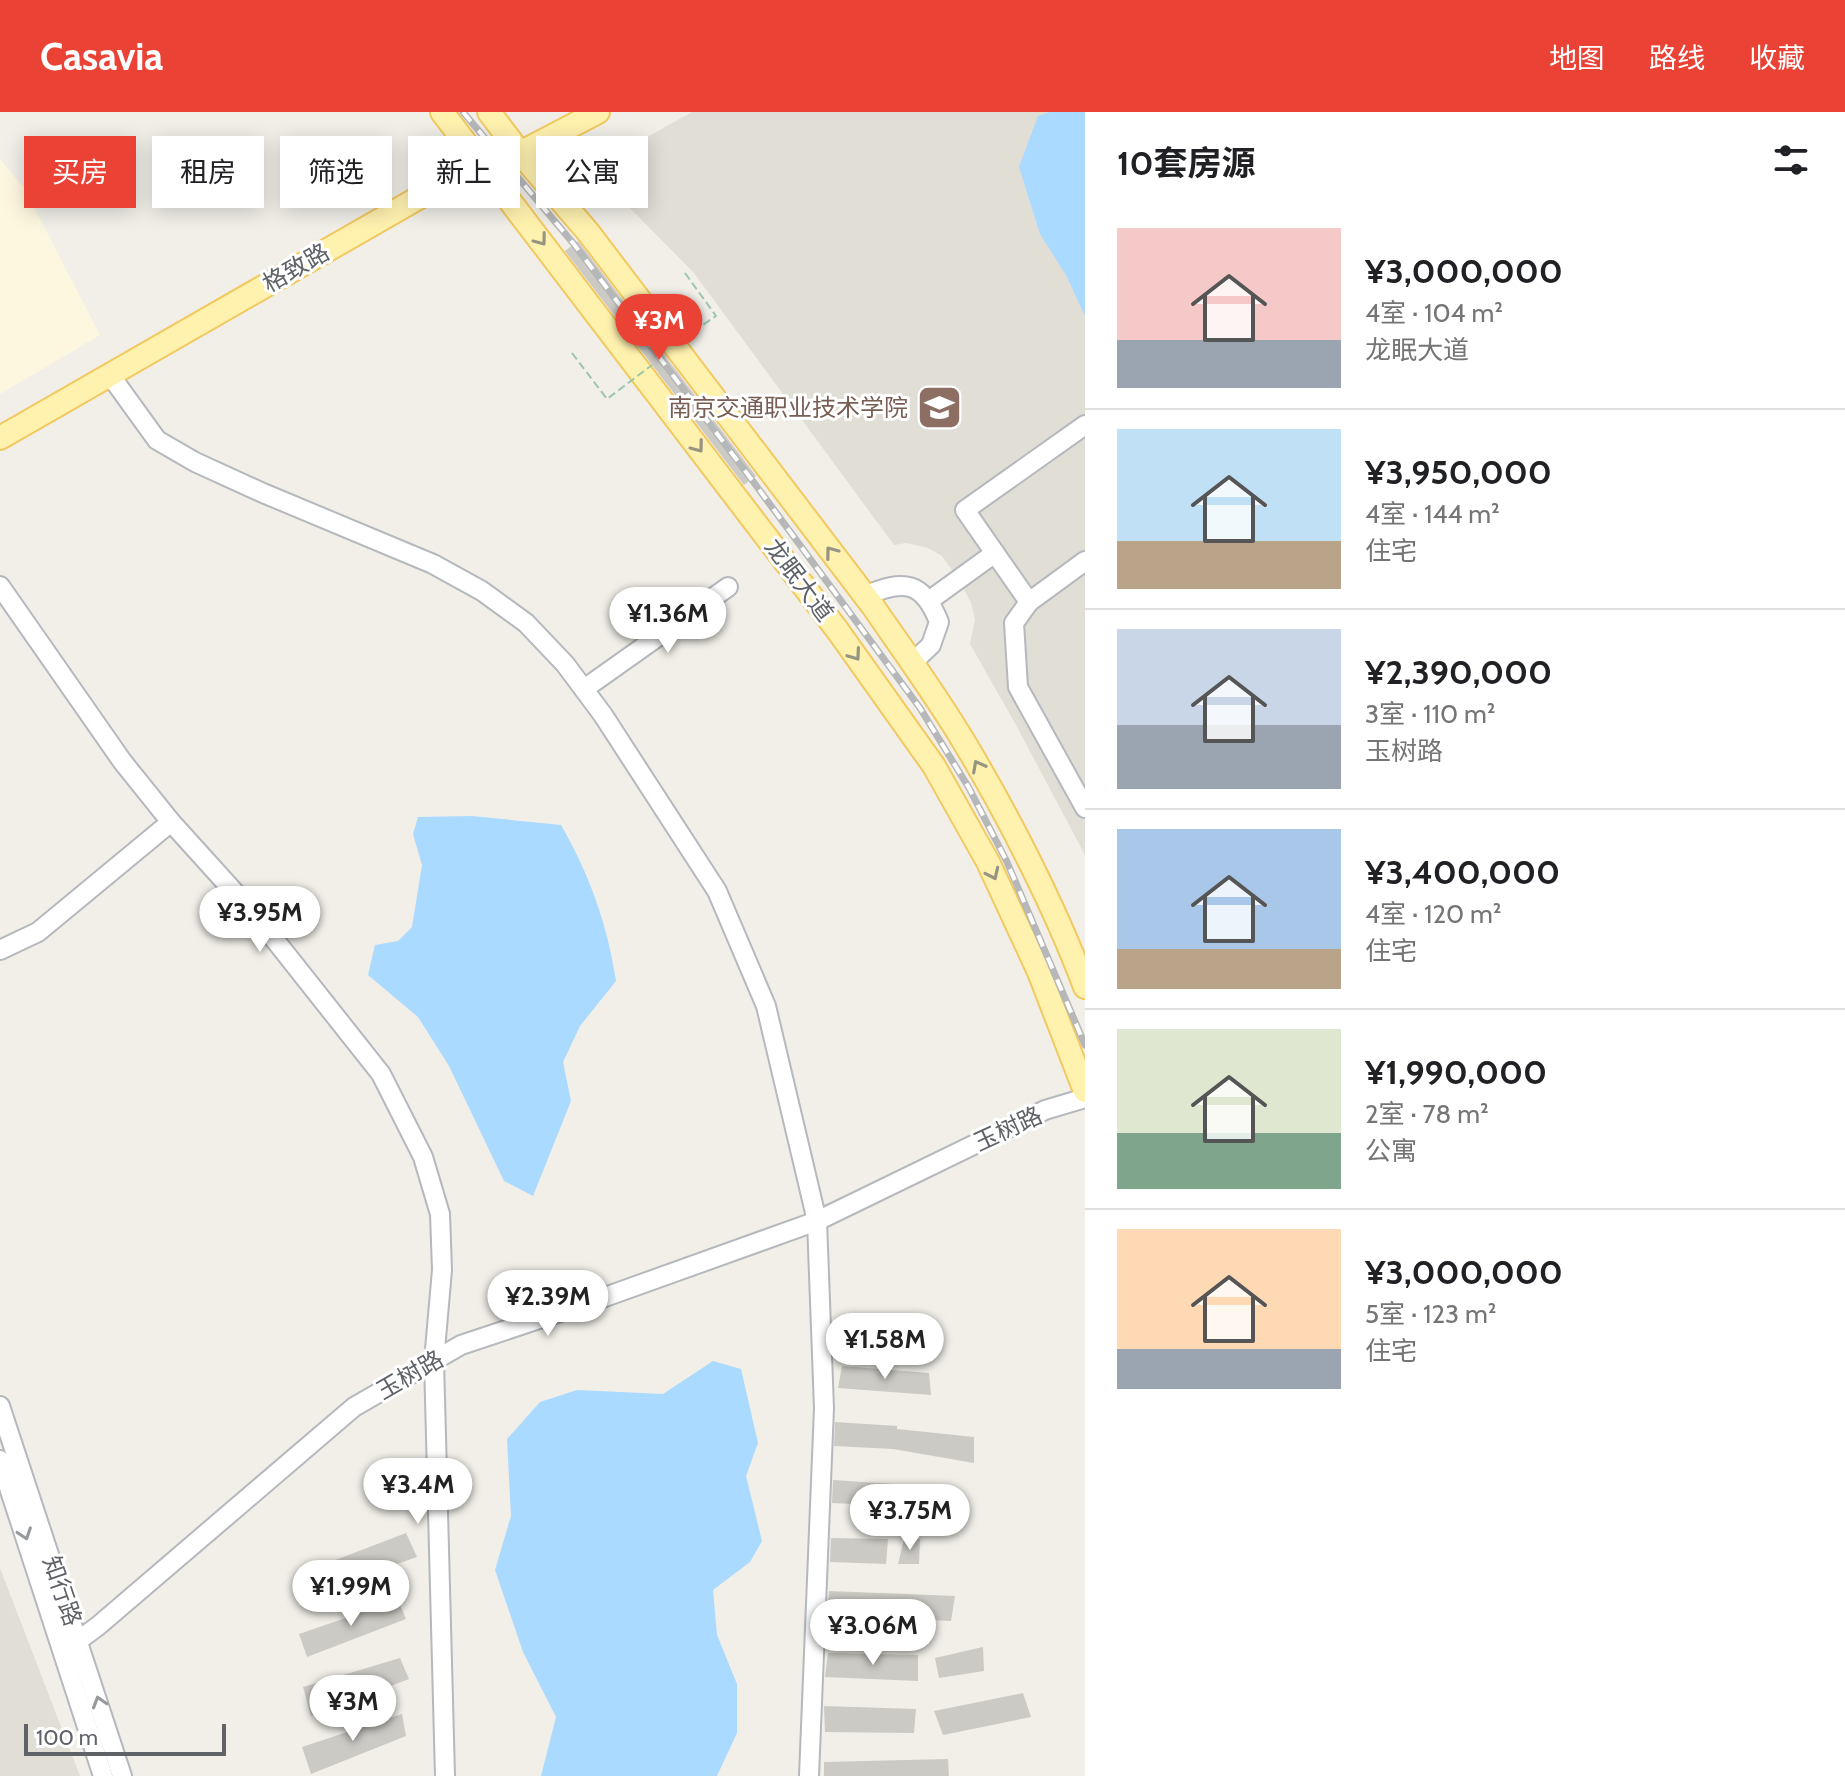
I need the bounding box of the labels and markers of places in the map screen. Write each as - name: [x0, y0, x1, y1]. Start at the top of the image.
- pin: ¥3M: [620, 294, 698, 362]
- school or university icon: 南京交通职业技术学院: [915, 384, 963, 432]
- place label: 南京交通职业技术学院: [668, 393, 908, 422]
- pin: ¥1.36M: [603, 587, 733, 655]
- pin: ¥3.95M: [195, 886, 325, 954]
- pin: ¥2.39M: [483, 1270, 613, 1338]
- pin: ¥1.58M: [820, 1313, 950, 1381]
- pin: ¥3.4M: [362, 1458, 474, 1526]
- pin: ¥3.75M: [845, 1484, 975, 1552]
- pin: ¥1.99M: [286, 1560, 416, 1628]
- pin: ¥3.06M: [808, 1599, 938, 1667]
- pin: ¥3M: [314, 1675, 392, 1743]

